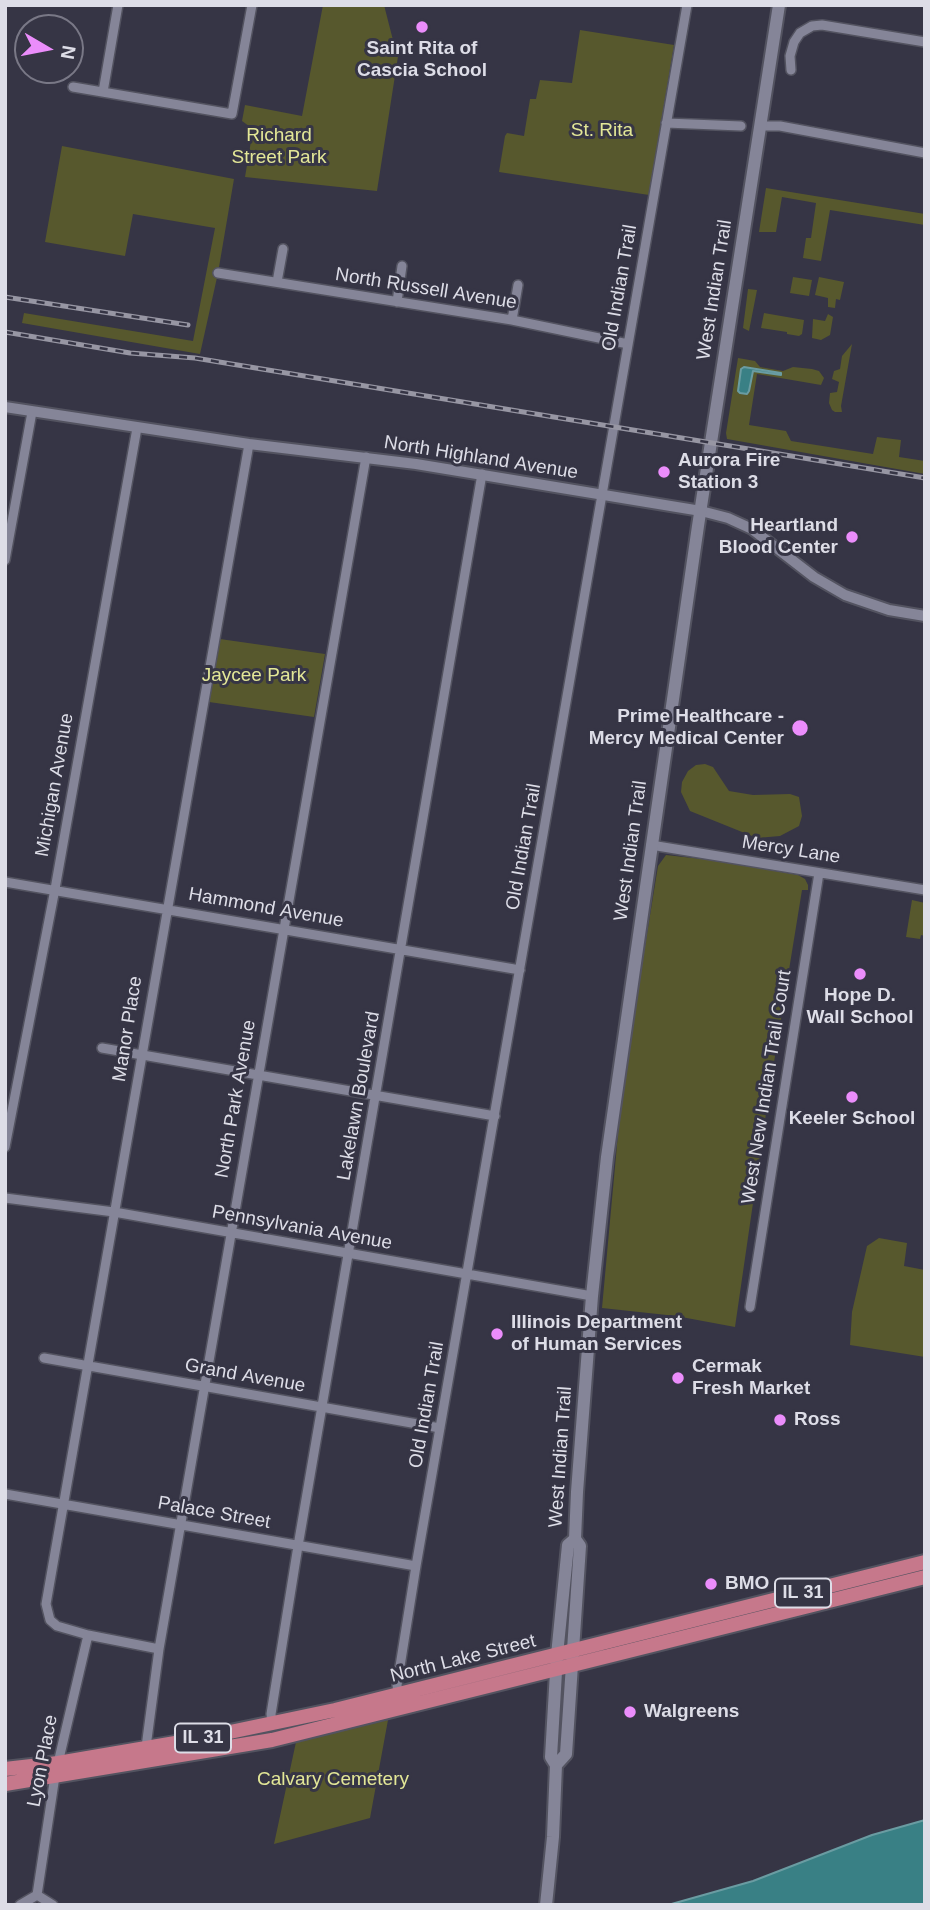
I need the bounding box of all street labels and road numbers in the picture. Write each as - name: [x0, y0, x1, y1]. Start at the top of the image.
- street label: West Indian Trail: [693, 218, 737, 362]
- street label: Old Indian Trail: [598, 223, 642, 353]
- street label: North Russell Avenue: [334, 263, 518, 315]
- street label: North Highland Avenue: [382, 431, 580, 485]
- street label: Michigan Avenue: [31, 711, 79, 859]
- street label: West Indian Trail: [610, 779, 652, 923]
- street label: Old Indian Trail: [502, 782, 546, 912]
- street label: Mercy Lane: [740, 831, 842, 869]
- street label: Hammond Avenue: [187, 883, 345, 933]
- street label: West New Indian Trail Court: [737, 968, 797, 1206]
- street label: Manor Place: [108, 975, 148, 1083]
- street label: Lakelawn Boulevard: [333, 1010, 385, 1182]
- street label: North Park Avenue: [211, 1018, 261, 1180]
- street label: Pennsylvania Avenue: [210, 1201, 394, 1255]
- street label: Old Indian Trail: [405, 1340, 449, 1470]
- street label: Grand Avenue: [183, 1354, 307, 1398]
- street label: West Indian Trail: [545, 1386, 577, 1528]
- street label: Palace Street: [156, 1492, 272, 1534]
- road number: IL 31: [775, 1578, 831, 1608]
- street label: North Lake Street: [388, 1630, 538, 1688]
- street label: Lyon Place: [23, 1713, 63, 1809]
- road number: IL 31: [175, 1723, 231, 1752]

